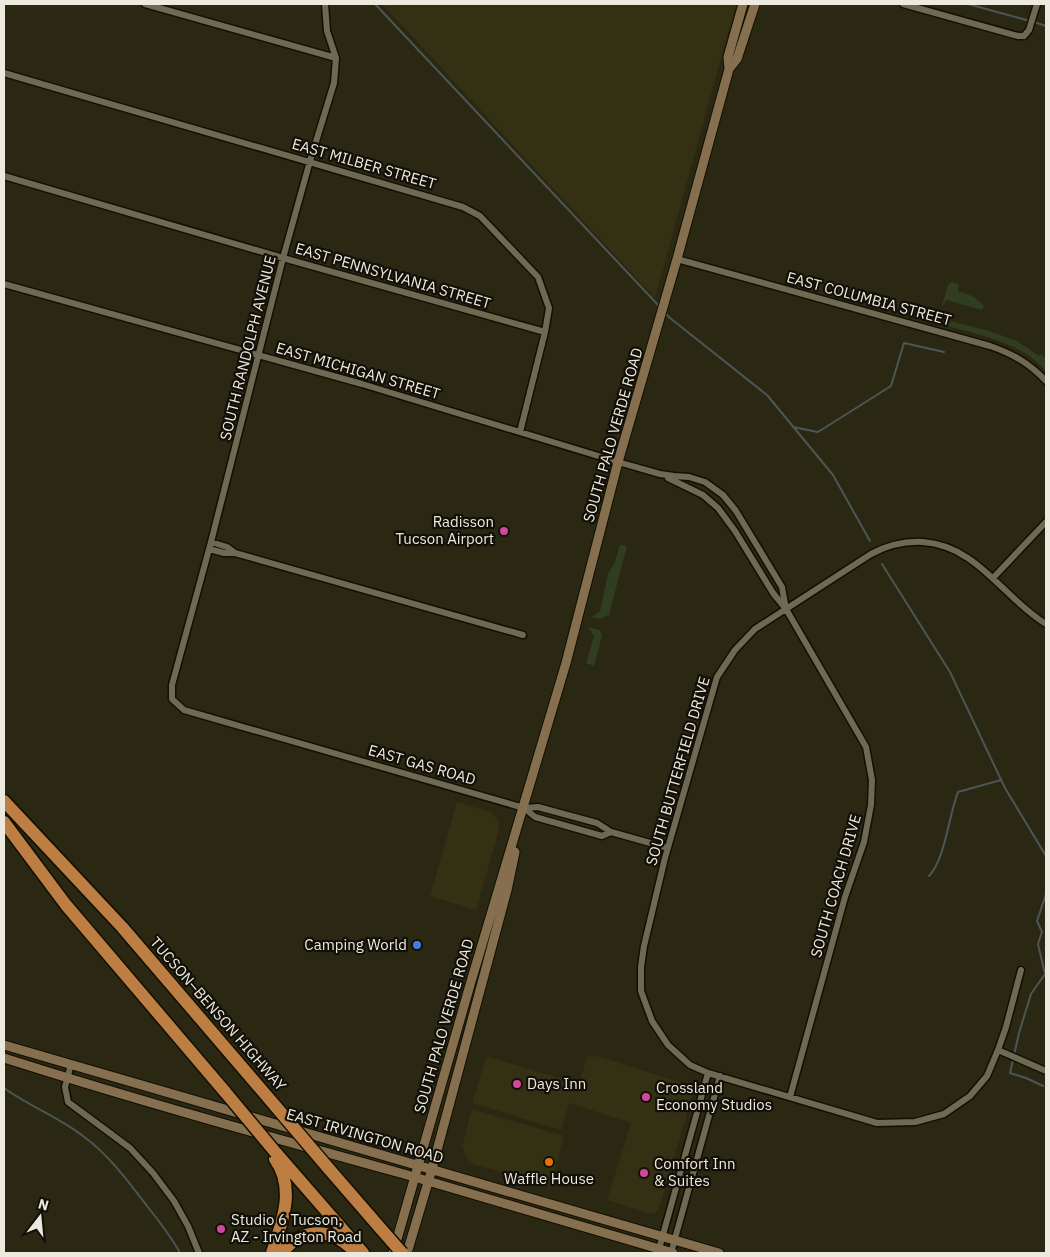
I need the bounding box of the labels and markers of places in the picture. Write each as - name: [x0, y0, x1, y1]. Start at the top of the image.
- place label: Radisson Tucson Airport: [396, 512, 494, 548]
- marker: Radisson Tucson Airport: [498, 525, 510, 537]
- place label: Camping World: [304, 935, 407, 954]
- marker: Camping World: [411, 939, 423, 951]
- place label: Days Inn: [527, 1074, 586, 1093]
- marker: Days Inn: [511, 1078, 523, 1090]
- place label: Crossland Economy Studios: [656, 1078, 772, 1114]
- marker: Crossland Economy Studios: [640, 1091, 652, 1103]
- place label: Comfort Inn & Suites: [654, 1154, 735, 1190]
- marker: Waffle House: [543, 1156, 555, 1168]
- marker: Comfort Inn & Suites: [638, 1167, 650, 1179]
- place label: Waffle House: [504, 1169, 594, 1188]
- place label: Studio 6 Tucson, AZ - Irvington Road: [231, 1210, 362, 1246]
- marker: Studio 6 Tucson, AZ - Irvington Road: [215, 1223, 227, 1235]

